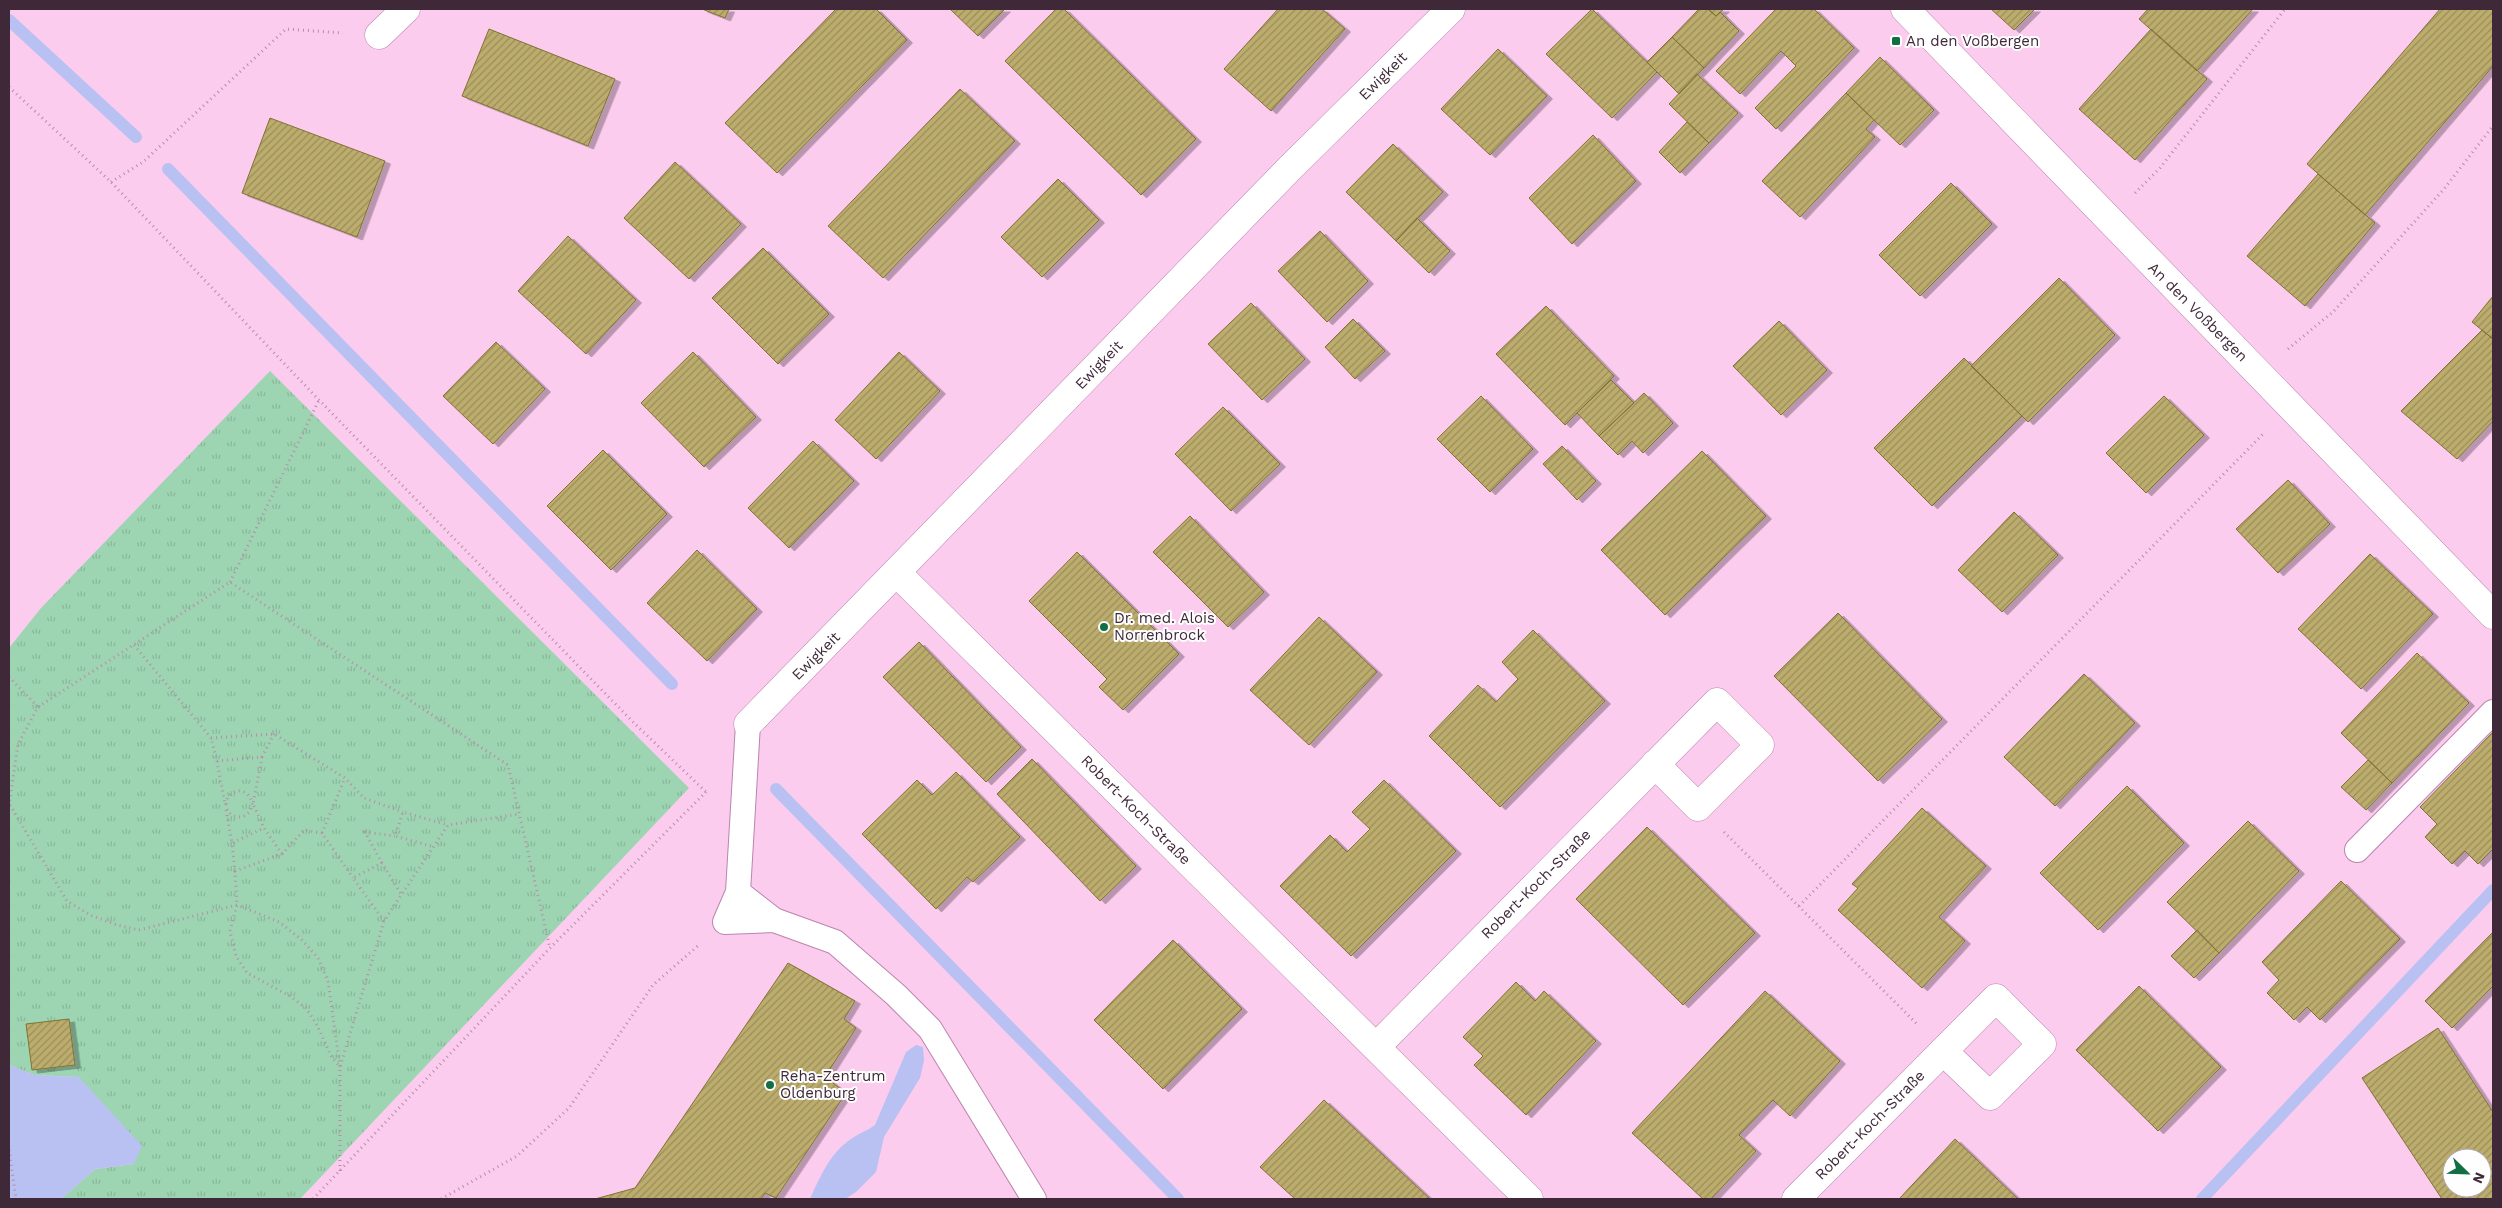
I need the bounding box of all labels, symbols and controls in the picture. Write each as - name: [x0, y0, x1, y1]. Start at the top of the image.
- place label: An den Voßbergen: [1906, 32, 2039, 50]
- marker: An den Voßbergen: [1890, 35, 1902, 47]
- street label: Ewigkeit: [1355, 48, 1411, 104]
- street label: An den Voßbergen: [2145, 259, 2251, 365]
- street label: Ewigkeit: [1071, 336, 1127, 393]
- place label: Dr. med. Alois Norrenbrock: [1114, 609, 1215, 644]
- marker: Dr. med. Alois Norrenbrock: [1098, 621, 1110, 633]
- street label: Ewigkeit: [788, 628, 844, 684]
- street label: Robert-Koch-Straße: [1077, 751, 1195, 869]
- street label: Robert-Koch-Straße: [1477, 825, 1595, 943]
- street label: Robert-Koch-Straße: [1811, 1066, 1929, 1184]
- place label: Reha-Zentrum Oldenburg: [780, 1067, 886, 1102]
- marker: Reha-Zentrum Oldenburg: [764, 1079, 776, 1091]
- north arrow: [2442, 1148, 2492, 1198]
- text: N: [2470, 1170, 2488, 1186]

